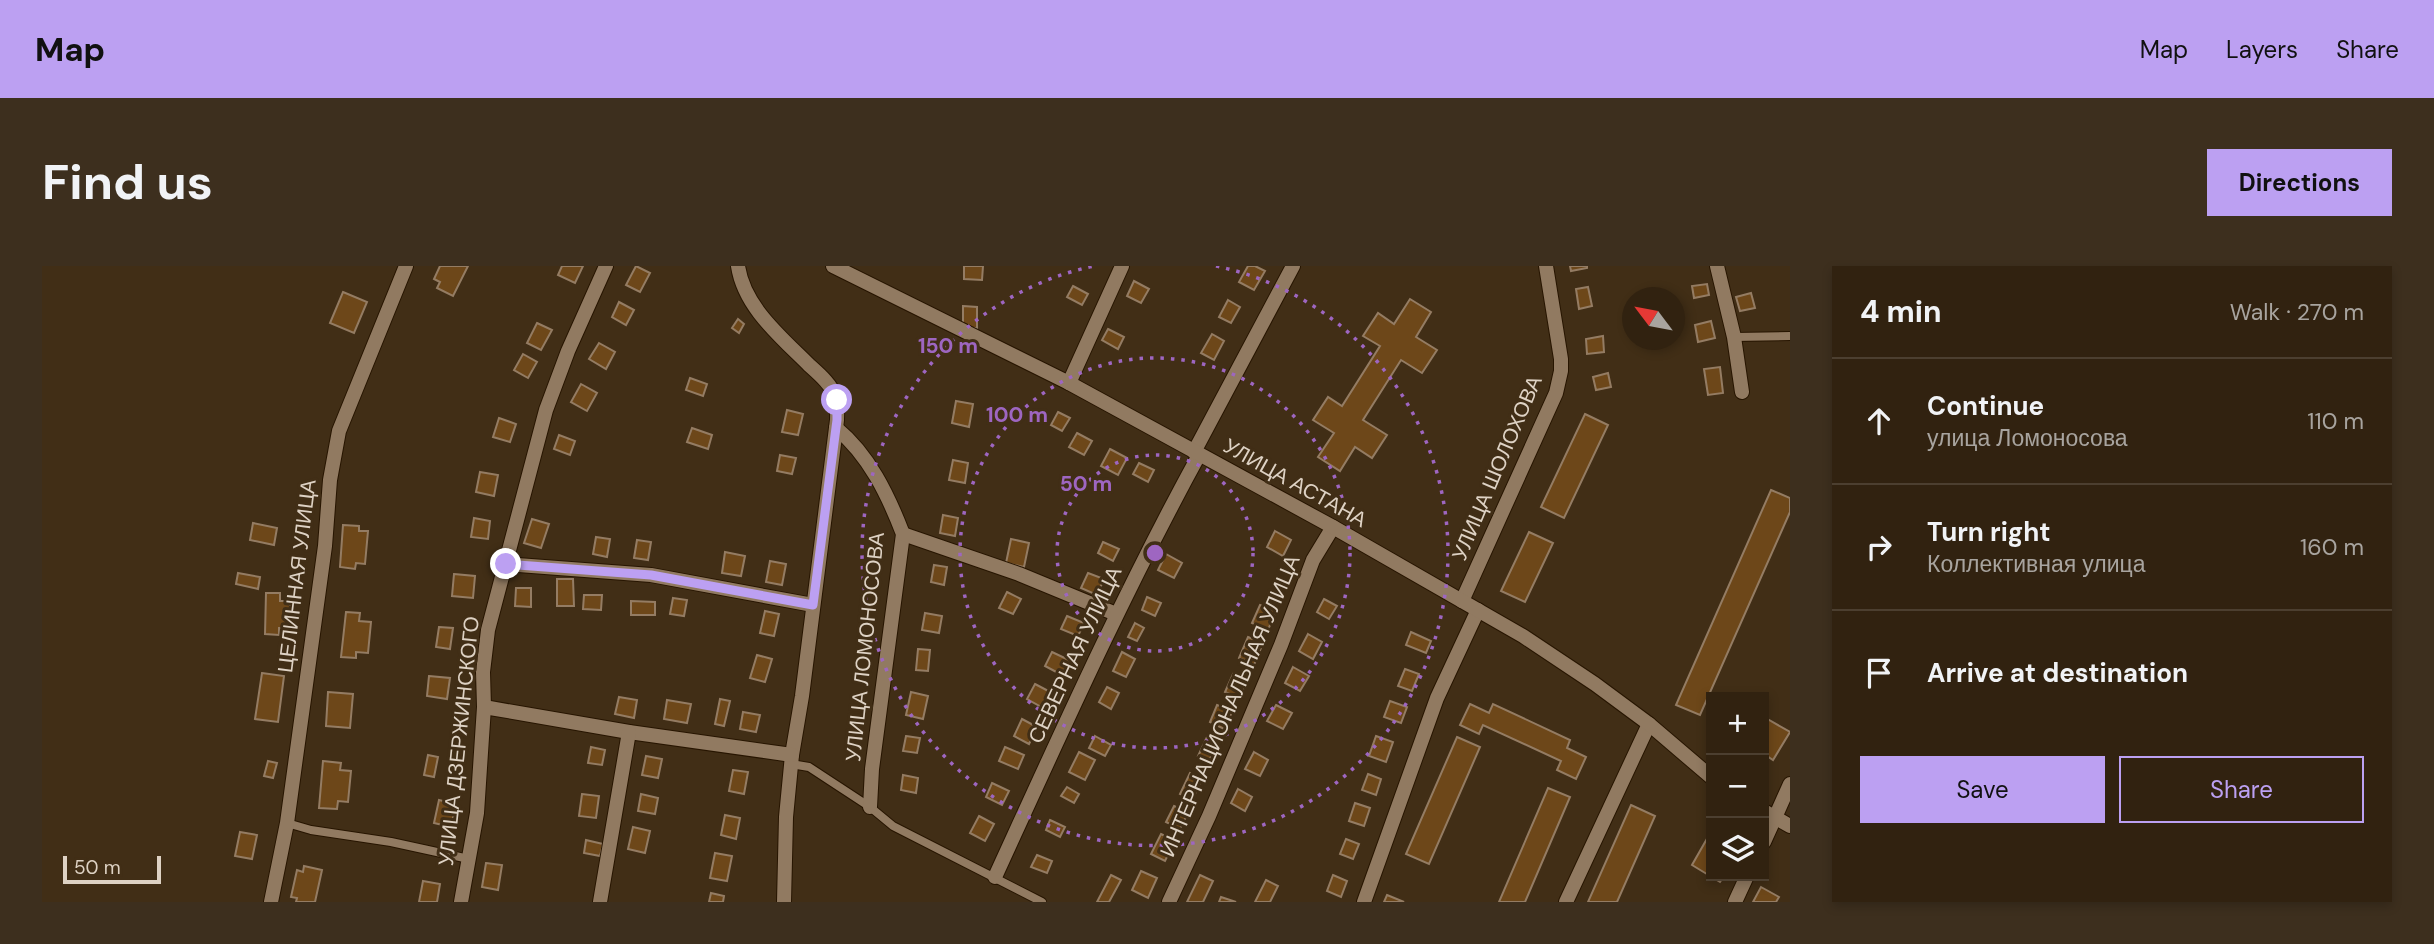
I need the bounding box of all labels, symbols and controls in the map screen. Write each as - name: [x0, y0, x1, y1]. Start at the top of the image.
- text: Map: [35, 28, 105, 71]
- text: Map: [2140, 34, 2188, 65]
- text: Layers: [2226, 34, 2298, 65]
- text: Share: [2336, 34, 2399, 65]
- button: Directions: [2207, 149, 2392, 216]
- text: Find us: [42, 150, 213, 214]
- north arrow: [1622, 287, 1685, 350]
- text: 4 min: [1860, 292, 1942, 331]
- text: Walk · 270 m: [2230, 297, 2364, 327]
- text: 150 m: [918, 332, 978, 360]
- street label: УЛИЦА ШОЛОХОВА: [1445, 371, 1549, 565]
- route start: [821, 384, 852, 415]
- text: Continue: [1927, 389, 2044, 423]
- text: 100 m: [986, 401, 1048, 429]
- icon: ahead: [1860, 402, 1898, 440]
- text: 110 m: [2307, 406, 2364, 436]
- text: улица Ломоносова: [1927, 423, 2128, 453]
- street label: УЛИЦА АСТАНА: [1218, 432, 1372, 534]
- text: 50 m: [1060, 470, 1112, 498]
- street label: ЦЕЛИННАЯ УЛИЦА: [271, 478, 323, 674]
- text: Turn right: [1927, 515, 2051, 549]
- icon: right: [1860, 528, 1898, 566]
- street label: УЛИЦА ЛОМОНОСОВА: [839, 531, 891, 763]
- text: 160 m: [2300, 532, 2364, 562]
- centre of rings: [1143, 541, 1167, 565]
- route end: [490, 548, 521, 579]
- text: Коллективная улица: [1927, 549, 2146, 579]
- street label: ИНТЕРНАЦИОНАЛЬНАЯ УЛИЦА: [1154, 551, 1306, 861]
- street label: СЕВЕРНАЯ УЛИЦА: [1022, 562, 1128, 748]
- street label: УЛИЦА ДЗЕРЖИНСКОГО: [432, 615, 486, 867]
- icon: arrive: [1860, 654, 1898, 692]
- text: Arrive at destination: [1927, 656, 2188, 690]
- map controls: [1706, 692, 1769, 881]
- button: +: [1706, 692, 1769, 755]
- button: −: [1706, 755, 1769, 818]
- button: Save: [1860, 756, 2105, 823]
- button: Share: [2119, 756, 2364, 823]
- button: layers: [1706, 818, 1769, 881]
- scale bar: [63, 853, 161, 885]
- text: 50 m: [74, 855, 121, 880]

